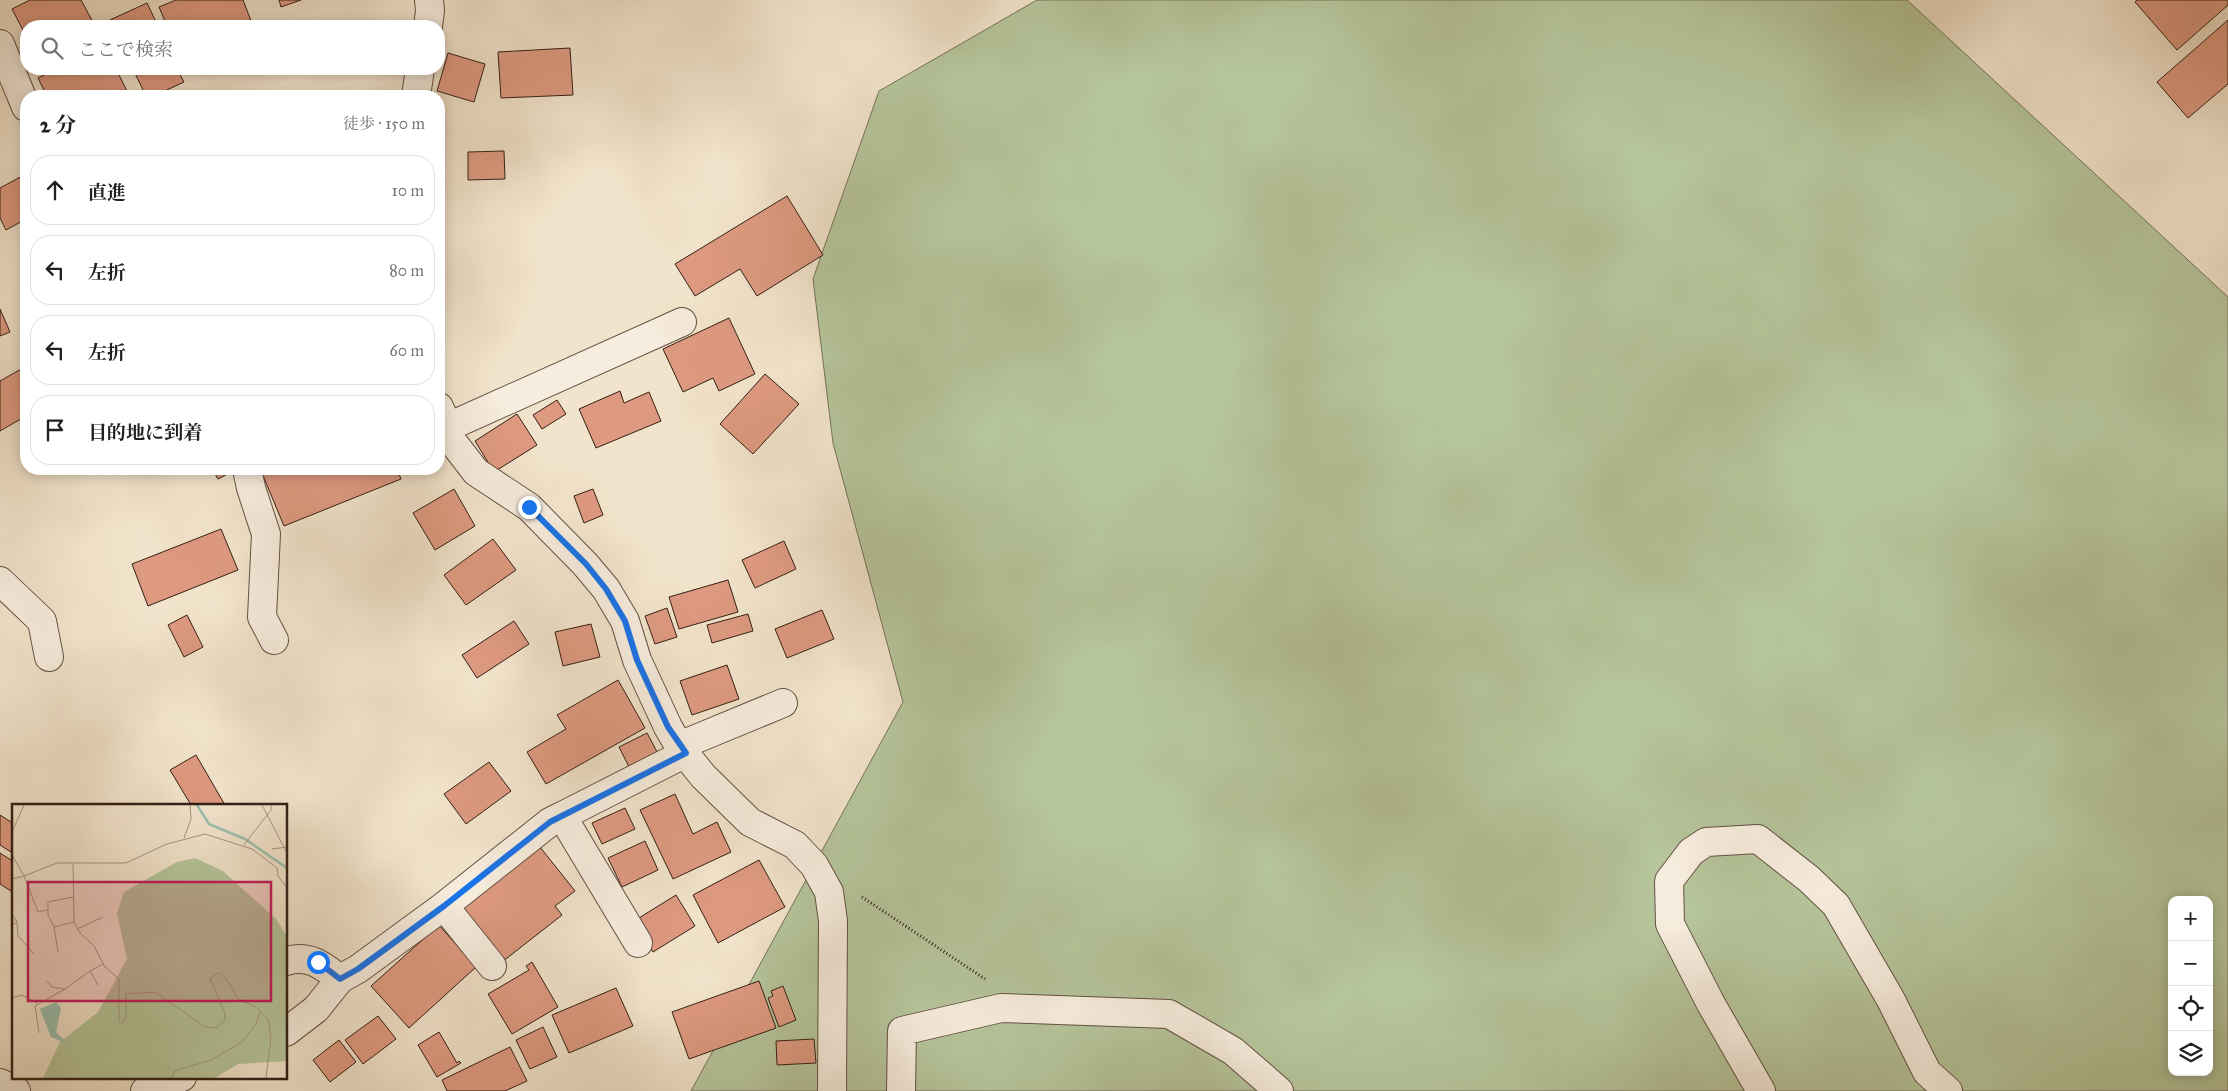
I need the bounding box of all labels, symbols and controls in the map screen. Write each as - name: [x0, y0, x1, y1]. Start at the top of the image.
- search box: [20, 20, 445, 75]
- icon: search: [38, 34, 66, 62]
- text: ここで検索: [78, 38, 173, 61]
- text: 2 分: [40, 112, 76, 138]
- text: 徒歩 · 150 m: [343, 114, 425, 133]
- icon: ahead: [41, 176, 69, 204]
- text: 直進: [88, 181, 126, 204]
- text: 10 m: [392, 181, 424, 200]
- icon: left: [41, 256, 69, 284]
- text: 左折: [88, 261, 126, 284]
- text: 80 m: [389, 261, 424, 280]
- icon: left: [41, 336, 69, 364]
- text: 左折: [88, 341, 126, 364]
- text: 60 m: [390, 341, 424, 360]
- icon: arrive: [41, 416, 69, 444]
- text: 目的地に到着: [88, 421, 202, 444]
- route end: [518, 496, 541, 519]
- inset map: [12, 804, 288, 1078]
- map controls: [2168, 896, 2213, 1076]
- button: +: [2168, 896, 2213, 941]
- button: −: [2168, 941, 2213, 986]
- route start: [307, 951, 330, 974]
- button: locate: [2168, 986, 2213, 1031]
- button: layers: [2168, 1031, 2213, 1076]

